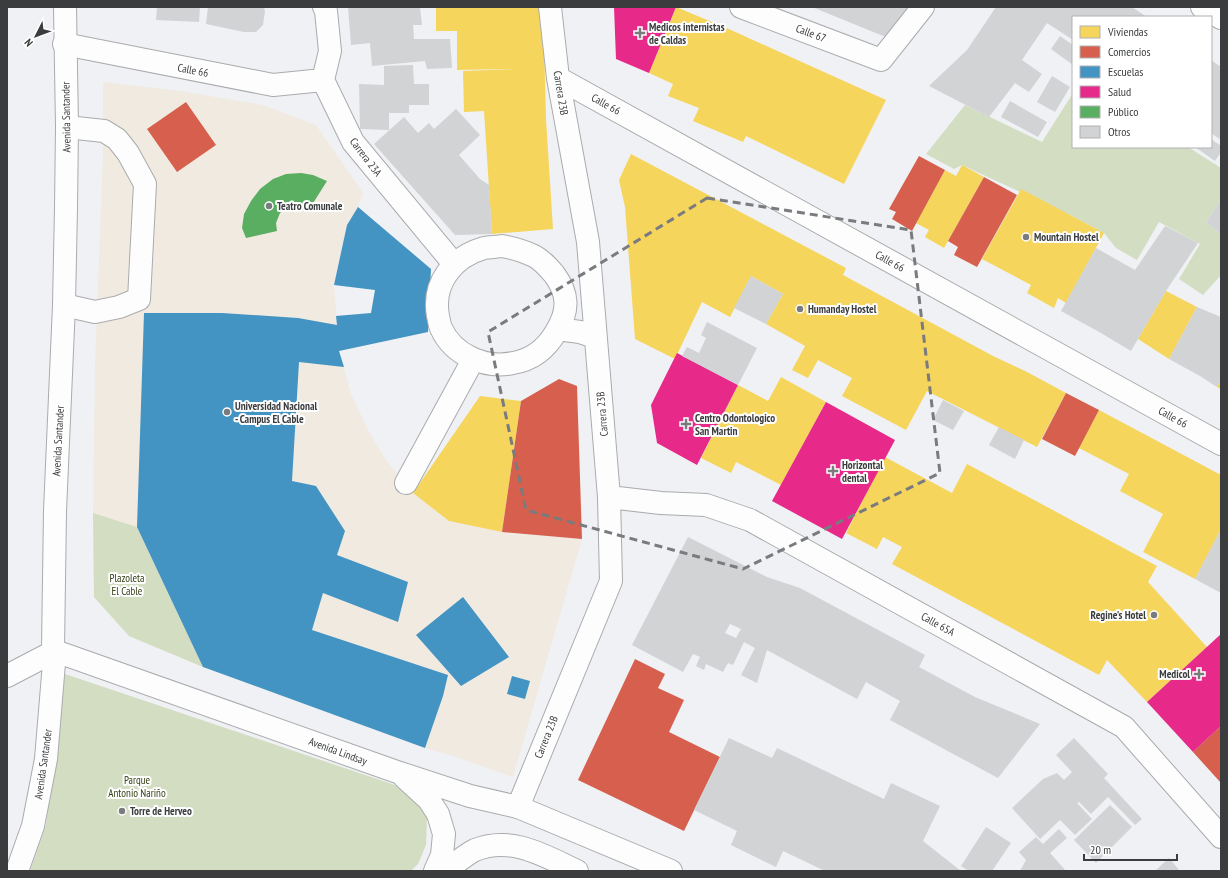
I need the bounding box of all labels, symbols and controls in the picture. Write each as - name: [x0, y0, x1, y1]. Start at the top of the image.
- north arrow: [16, 16, 56, 56]
- legend: [1072, 16, 1212, 148]
- place label: Medicos internistas de Caldas: [649, 20, 725, 47]
- street label: Calle 67: [794, 21, 828, 45]
- text: Viviendas: [1107, 24, 1148, 39]
- marker: Medicos internistas de Caldas: [634, 27, 646, 39]
- text: N: [21, 36, 36, 50]
- text: Comercios: [1108, 44, 1151, 59]
- street label: Calle 66: [176, 60, 210, 80]
- text: Escuelas: [1108, 64, 1143, 79]
- street label: Carrera 23B: [551, 70, 571, 116]
- street label: Avenida Santander: [58, 81, 74, 153]
- text: Salud: [1108, 84, 1131, 99]
- street label: Calle 66: [589, 90, 623, 118]
- text: Público: [1108, 104, 1138, 119]
- text: Otros: [1108, 124, 1130, 139]
- street label: Carrera 23A: [347, 135, 386, 180]
- place label: Teatro Comunale: [277, 199, 343, 213]
- marker: Teatro Comunale: [264, 201, 274, 211]
- place label: Mountain Hostel: [1034, 230, 1099, 244]
- marker: Mountain Hostel: [1021, 232, 1031, 242]
- street label: Calle 66: [873, 247, 907, 275]
- place label: Humanday Hostel: [808, 302, 877, 316]
- marker: Humanday Hostel: [795, 304, 805, 314]
- street label: Carrera 23B: [593, 391, 611, 437]
- place label: Universidad Nacional - Campus El Cable: [235, 399, 317, 426]
- street label: Calle 66: [1156, 403, 1190, 431]
- street label: Avenida Santander: [49, 405, 67, 477]
- marker: Universidad Nacional - Campus El Cable: [222, 407, 232, 417]
- place label: Centro Odontologico San Martin: [695, 411, 775, 438]
- marker: Centro Odontologico San Martin: [680, 418, 692, 430]
- place label: Horizontal dental: [842, 458, 883, 485]
- marker: Horizontal dental: [827, 465, 839, 477]
- park label: Plazoleta El Cable: [109, 571, 145, 598]
- place label: Regine's Hotel: [1091, 608, 1146, 622]
- street label: Calle 65A: [919, 609, 958, 639]
- marker: Regine's Hotel: [1149, 610, 1159, 620]
- place label: Medicol: [1159, 667, 1190, 681]
- marker: Medicol: [1193, 668, 1205, 680]
- street label: Carrera 23B: [531, 714, 561, 760]
- street label: Avenida Santander: [31, 728, 55, 800]
- street label: Avenida Lindsay: [307, 734, 370, 768]
- park label: Parque Antonio Nariño: [108, 773, 166, 800]
- place label: Torre de Herveo: [130, 804, 192, 818]
- marker: Torre de Herveo: [117, 806, 127, 816]
- scale bar: [1084, 836, 1177, 862]
- text: 20 m: [1090, 842, 1111, 857]

